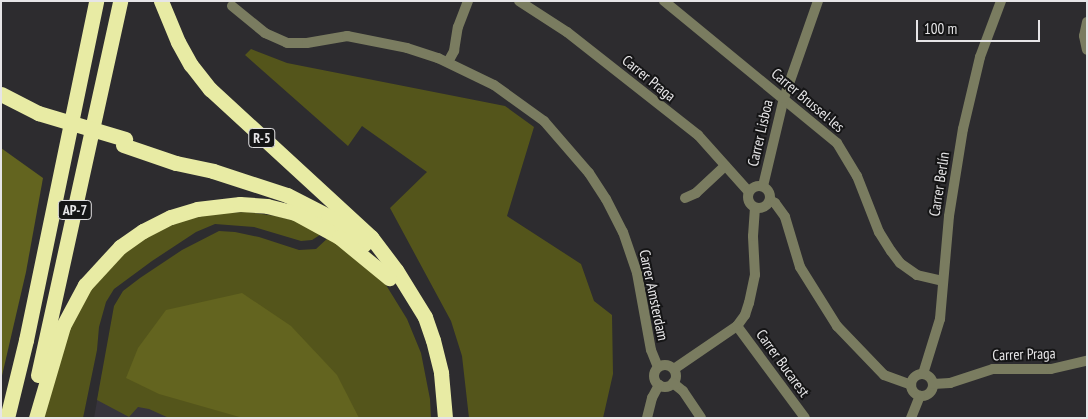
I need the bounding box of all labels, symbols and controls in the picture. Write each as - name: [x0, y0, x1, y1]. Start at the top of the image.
- scale bar: [918, 10, 1042, 42]
- text: 100 m: [924, 19, 957, 38]
- street label: Carrer Praga: [619, 51, 679, 105]
- street label: Carrer Brussel·les: [768, 64, 848, 136]
- street label: Carrer Lisboa: [744, 98, 776, 168]
- road number: R-5: [248, 126, 276, 150]
- street label: Carrer Berlín: [925, 150, 953, 218]
- road number: AP-7: [58, 198, 92, 222]
- street label: Carrer Amsterdam: [636, 248, 672, 342]
- street label: Carrer Bucarest: [753, 326, 813, 400]
- street label: Carrer Praga: [992, 344, 1056, 364]

